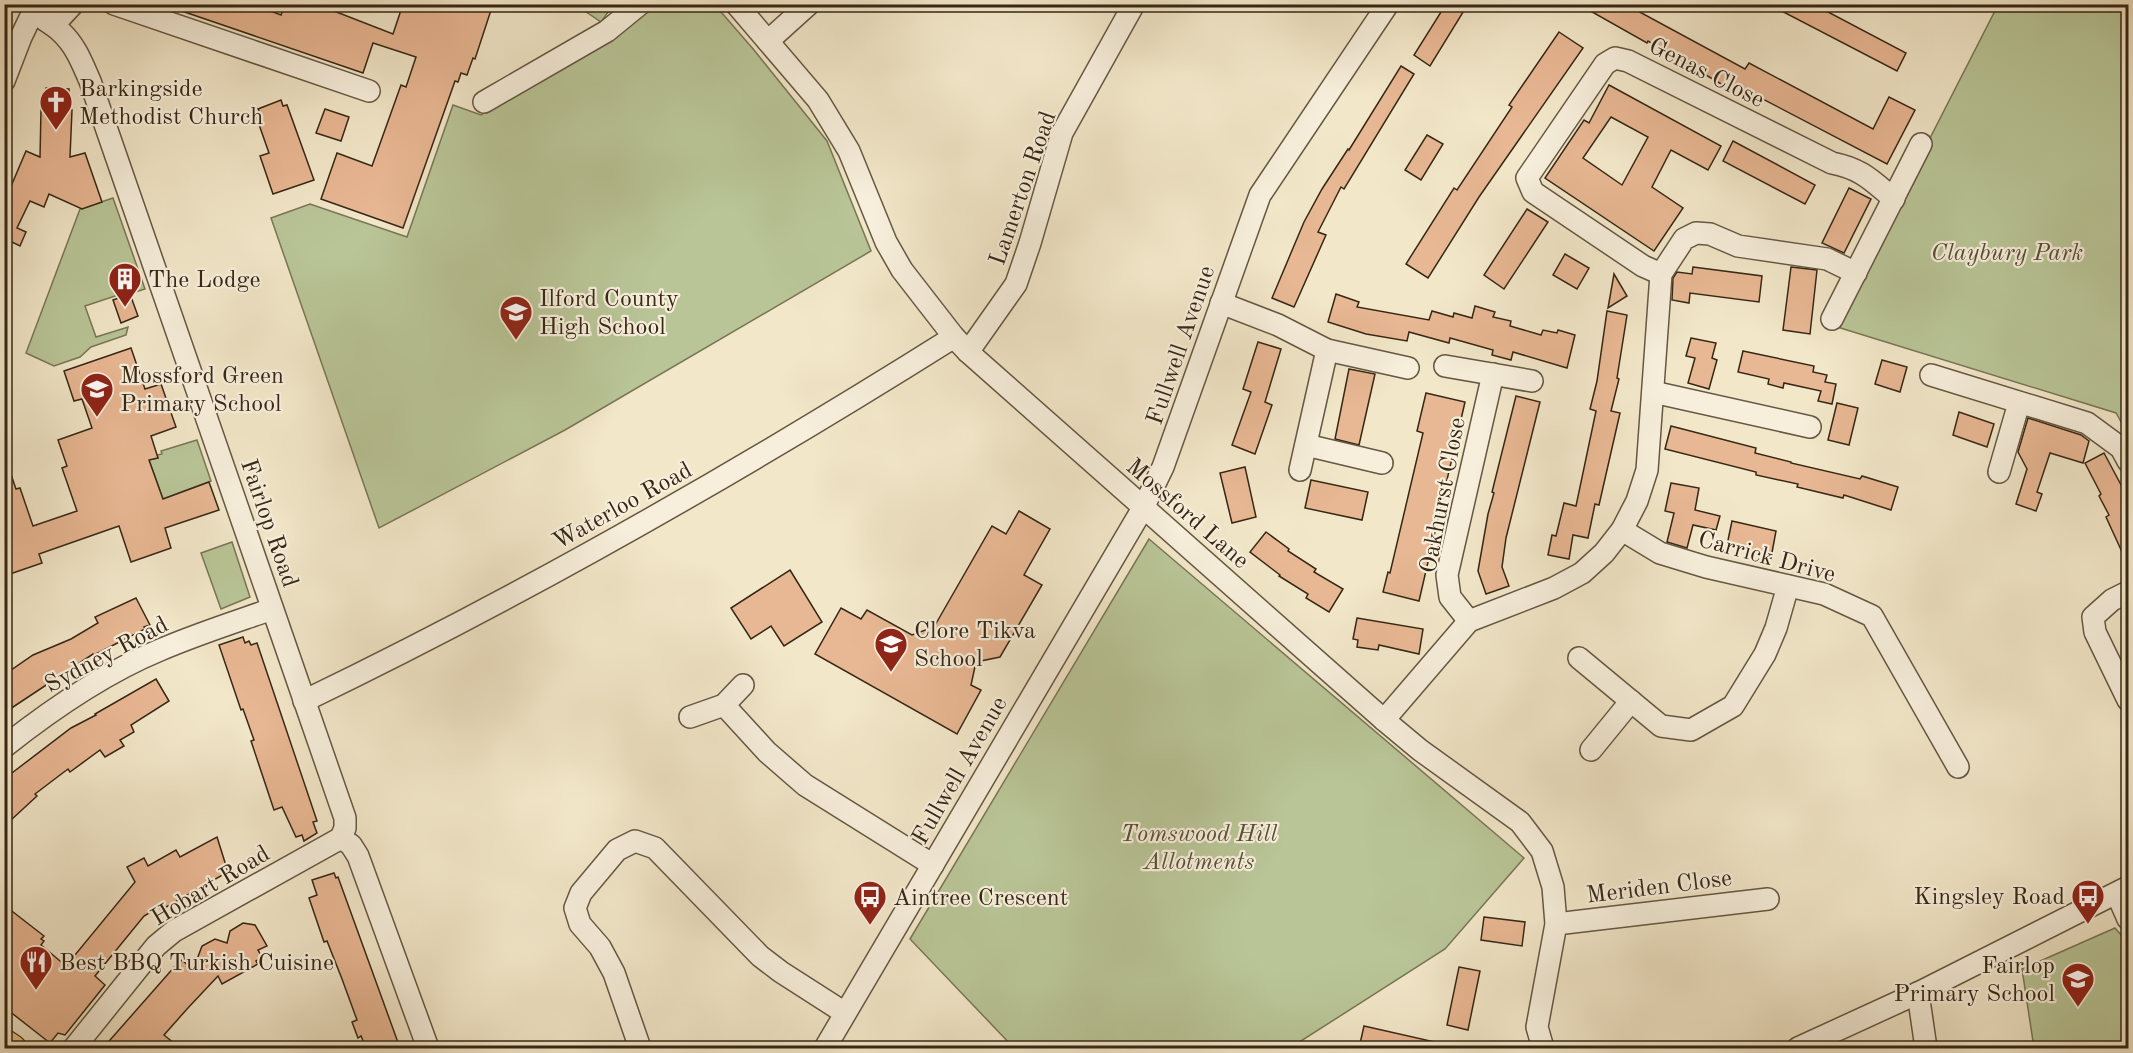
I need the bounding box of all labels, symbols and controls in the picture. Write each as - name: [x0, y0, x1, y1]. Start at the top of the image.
- street label: Genas Close: [1644, 34, 1768, 113]
- place label: Barkingside Methodist Church: [79, 78, 263, 130]
- church icon: Barkingside Methodist Church: [38, 84, 74, 131]
- street label: Lamerton Road: [986, 108, 1061, 269]
- park label: Claybury Park: [1931, 242, 2083, 266]
- building icon: The Lodge: [107, 261, 143, 308]
- street label: Fullwell Avenue: [1143, 263, 1220, 428]
- place label: The Lodge: [148, 269, 260, 293]
- place label: Ilford County High School: [539, 288, 679, 340]
- school or university icon: Ilford County High School: [498, 294, 534, 341]
- place label: Mossford Green Primary School: [120, 365, 284, 417]
- school or university icon: Mossford Green Primary School: [79, 371, 115, 418]
- street label: Oakhurst Close: [1417, 415, 1471, 575]
- street label: Mossford Lane: [1121, 455, 1253, 574]
- street label: Fairlop Road: [235, 456, 301, 591]
- street label: Waterloo Road: [549, 459, 697, 555]
- street label: Carrick Drive: [1695, 528, 1838, 588]
- street label: Sydney Road: [41, 613, 173, 698]
- place label: Clore Tikva School: [914, 620, 1036, 672]
- school or university icon: Clore Tikva School: [873, 626, 909, 673]
- street label: Fullwell Avenue: [909, 693, 1013, 849]
- park label: Tomswood Hill Allotments: [1120, 823, 1278, 875]
- street label: Hobart Road: [148, 842, 274, 931]
- street label: Meriden Close: [1585, 867, 1733, 909]
- bus stop icon: Kingsley Road: [2070, 878, 2106, 925]
- bus stop icon: Aintree Crescent: [852, 879, 888, 926]
- place label: Kingsley Road: [1914, 886, 2065, 910]
- place label: Aintree Crescent: [893, 887, 1068, 911]
- restaurant icon: Best BBQ Turkish Cuisine: [18, 944, 54, 991]
- place label: Best BBQ Turkish Cuisine: [59, 952, 334, 976]
- place label: Fairlop Primary School: [1893, 955, 2055, 1007]
- school or university icon: Fairlop Primary School: [2060, 961, 2096, 1008]

